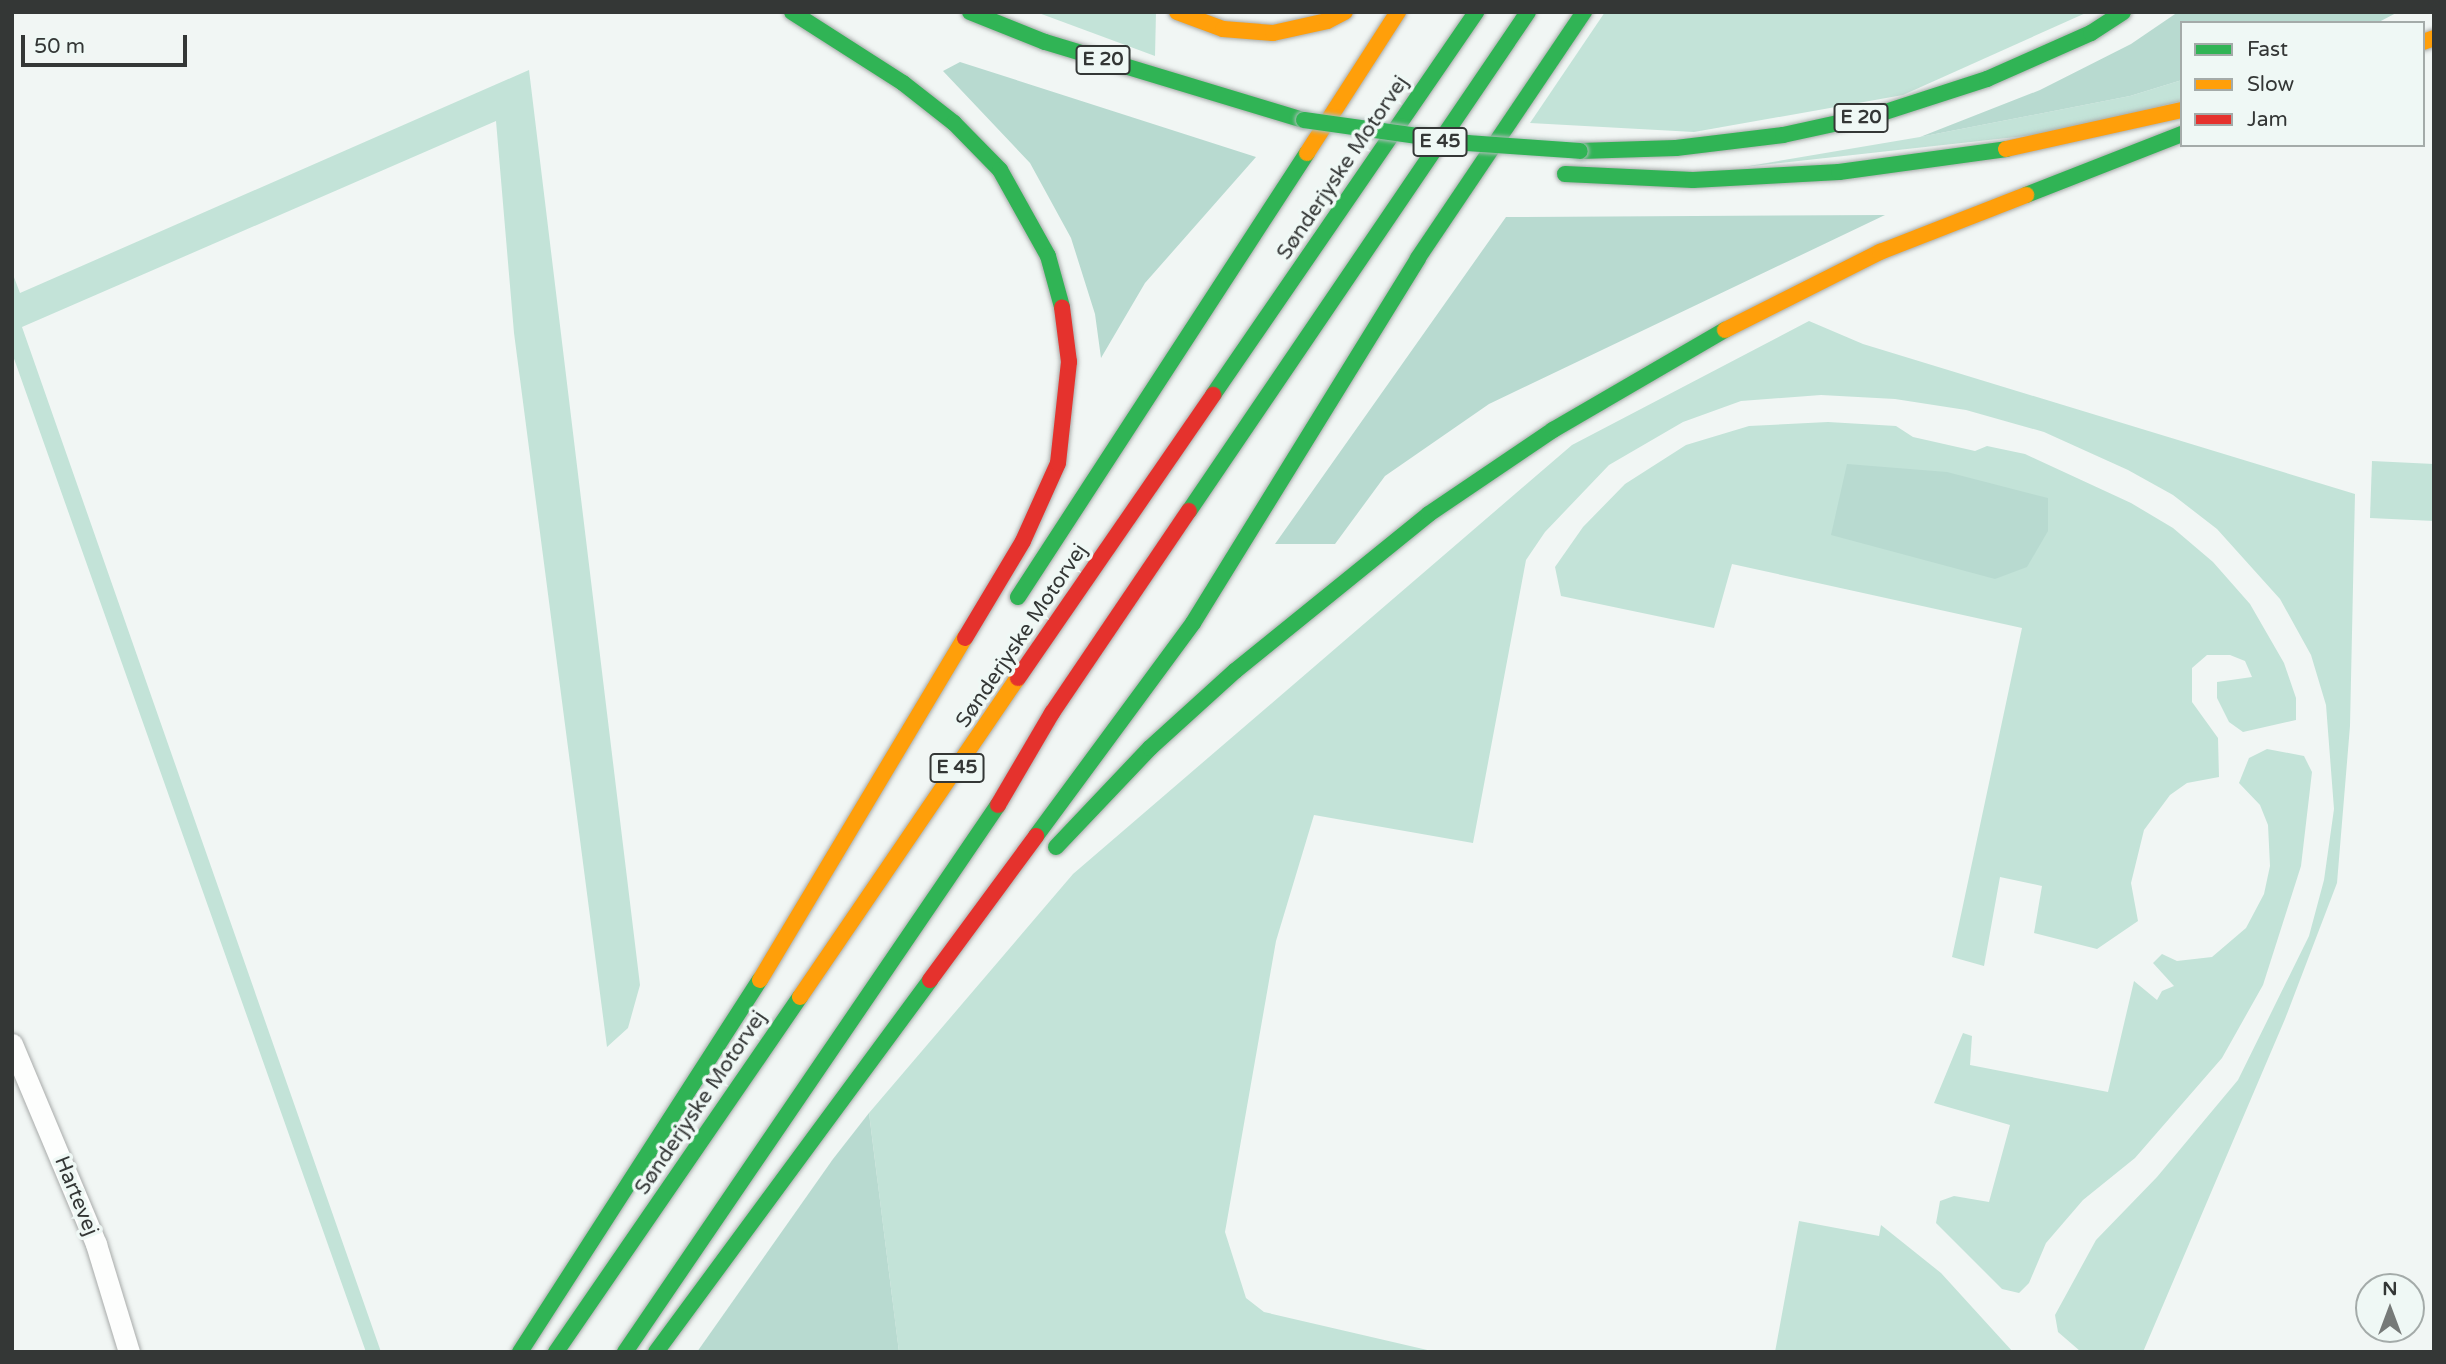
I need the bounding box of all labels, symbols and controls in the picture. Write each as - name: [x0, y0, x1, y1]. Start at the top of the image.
- scale bar: [24, 21, 191, 65]
- legend: [2180, 21, 2425, 147]
- text: 50 m: [34, 34, 85, 59]
- text: Fast: [2247, 37, 2288, 62]
- road number: E 20: [1075, 44, 1131, 76]
- street label: Sønderjyske Motorvej: [1272, 71, 1414, 265]
- text: Slow: [2247, 72, 2294, 97]
- road number: E 20: [1833, 102, 1889, 134]
- text: Jam: [2247, 107, 2288, 132]
- road number: E 45: [1412, 126, 1468, 158]
- street label: Sønderjyske Motorvej: [951, 539, 1093, 733]
- road number: E 45: [929, 752, 985, 783]
- street label: Sønderjyske Motorvej: [630, 1006, 772, 1200]
- street label: Hartevej: [49, 1153, 103, 1239]
- north arrow: [2355, 1273, 2425, 1343]
- text: N: [2382, 1278, 2398, 1300]

